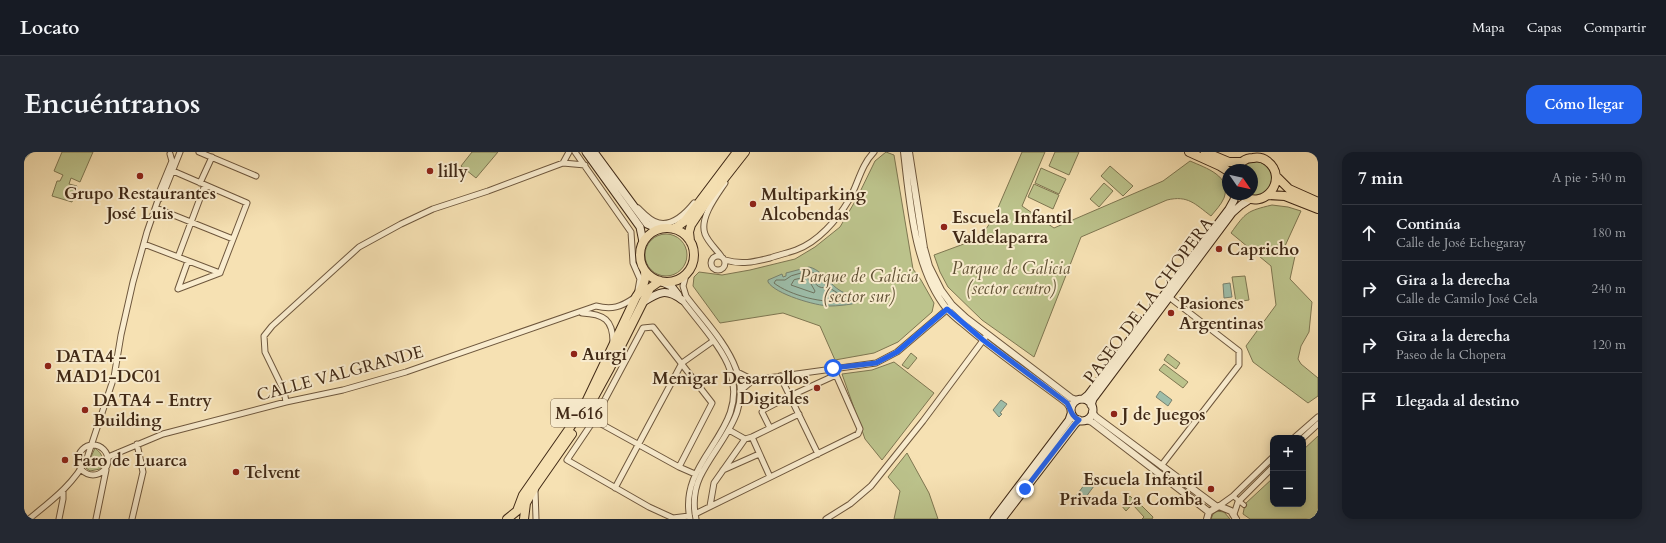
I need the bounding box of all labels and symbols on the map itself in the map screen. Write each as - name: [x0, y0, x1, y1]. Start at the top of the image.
- place label: lilly: [438, 160, 468, 183]
- north arrow: [1222, 164, 1258, 200]
- marker: lilly: [425, 166, 435, 176]
- marker: Grupo Restaurantes José Luis: [135, 171, 145, 181]
- place label: Grupo Restaurantes José Luis: [64, 182, 216, 225]
- place label: Multiparking Alcobendas: [761, 183, 867, 226]
- marker: Multiparking Alcobendas: [748, 199, 758, 209]
- place label: Escuela Infantil Valdelaparra: [952, 206, 1072, 249]
- street label: PASEO DE LA CHOPERA: [1078, 212, 1219, 388]
- marker: Escuela Infantil Valdelaparra: [939, 222, 949, 232]
- place label: Capricho: [1227, 238, 1299, 261]
- marker: Capricho: [1214, 244, 1224, 254]
- park label: Parque de Galicia (sector centro): [952, 257, 1071, 300]
- park label: Parque de Galicia (sector sur): [800, 265, 919, 308]
- place label: Pasiones Argentinas: [1179, 292, 1263, 335]
- marker: Pasiones Argentinas: [1166, 308, 1176, 318]
- street label: CALLE VALGRANDE: [254, 340, 426, 407]
- place label: Aurgi: [582, 343, 627, 366]
- place label: DATA4 - MAD1-DC01: [56, 345, 162, 388]
- marker: Aurgi: [569, 349, 579, 359]
- route start: [824, 359, 842, 377]
- marker: DATA4 - MAD1-DC01: [43, 361, 53, 371]
- place label: Menigar Desarrollos Digitales: [652, 367, 809, 410]
- marker: Menigar Desarrollos Digitales: [812, 383, 822, 393]
- place label: DATA4 - Entry Building: [93, 389, 212, 432]
- road number: M-616: [551, 399, 607, 427]
- place label: J de Juegos: [1119, 403, 1206, 426]
- marker: DATA4 - Entry Building: [80, 405, 90, 415]
- marker: J de Juegos: [1109, 409, 1119, 419]
- place label: Faro de Luarca: [73, 449, 188, 472]
- marker: Faro de Luarca: [60, 455, 70, 465]
- place label: Telvent: [244, 461, 300, 484]
- marker: Telvent: [231, 467, 241, 477]
- place label: Escuela Infantil Privada La Comba: [1059, 468, 1204, 511]
- route end: [1016, 480, 1034, 498]
- marker: Escuela Infantil Privada La Comba: [1206, 484, 1216, 494]

